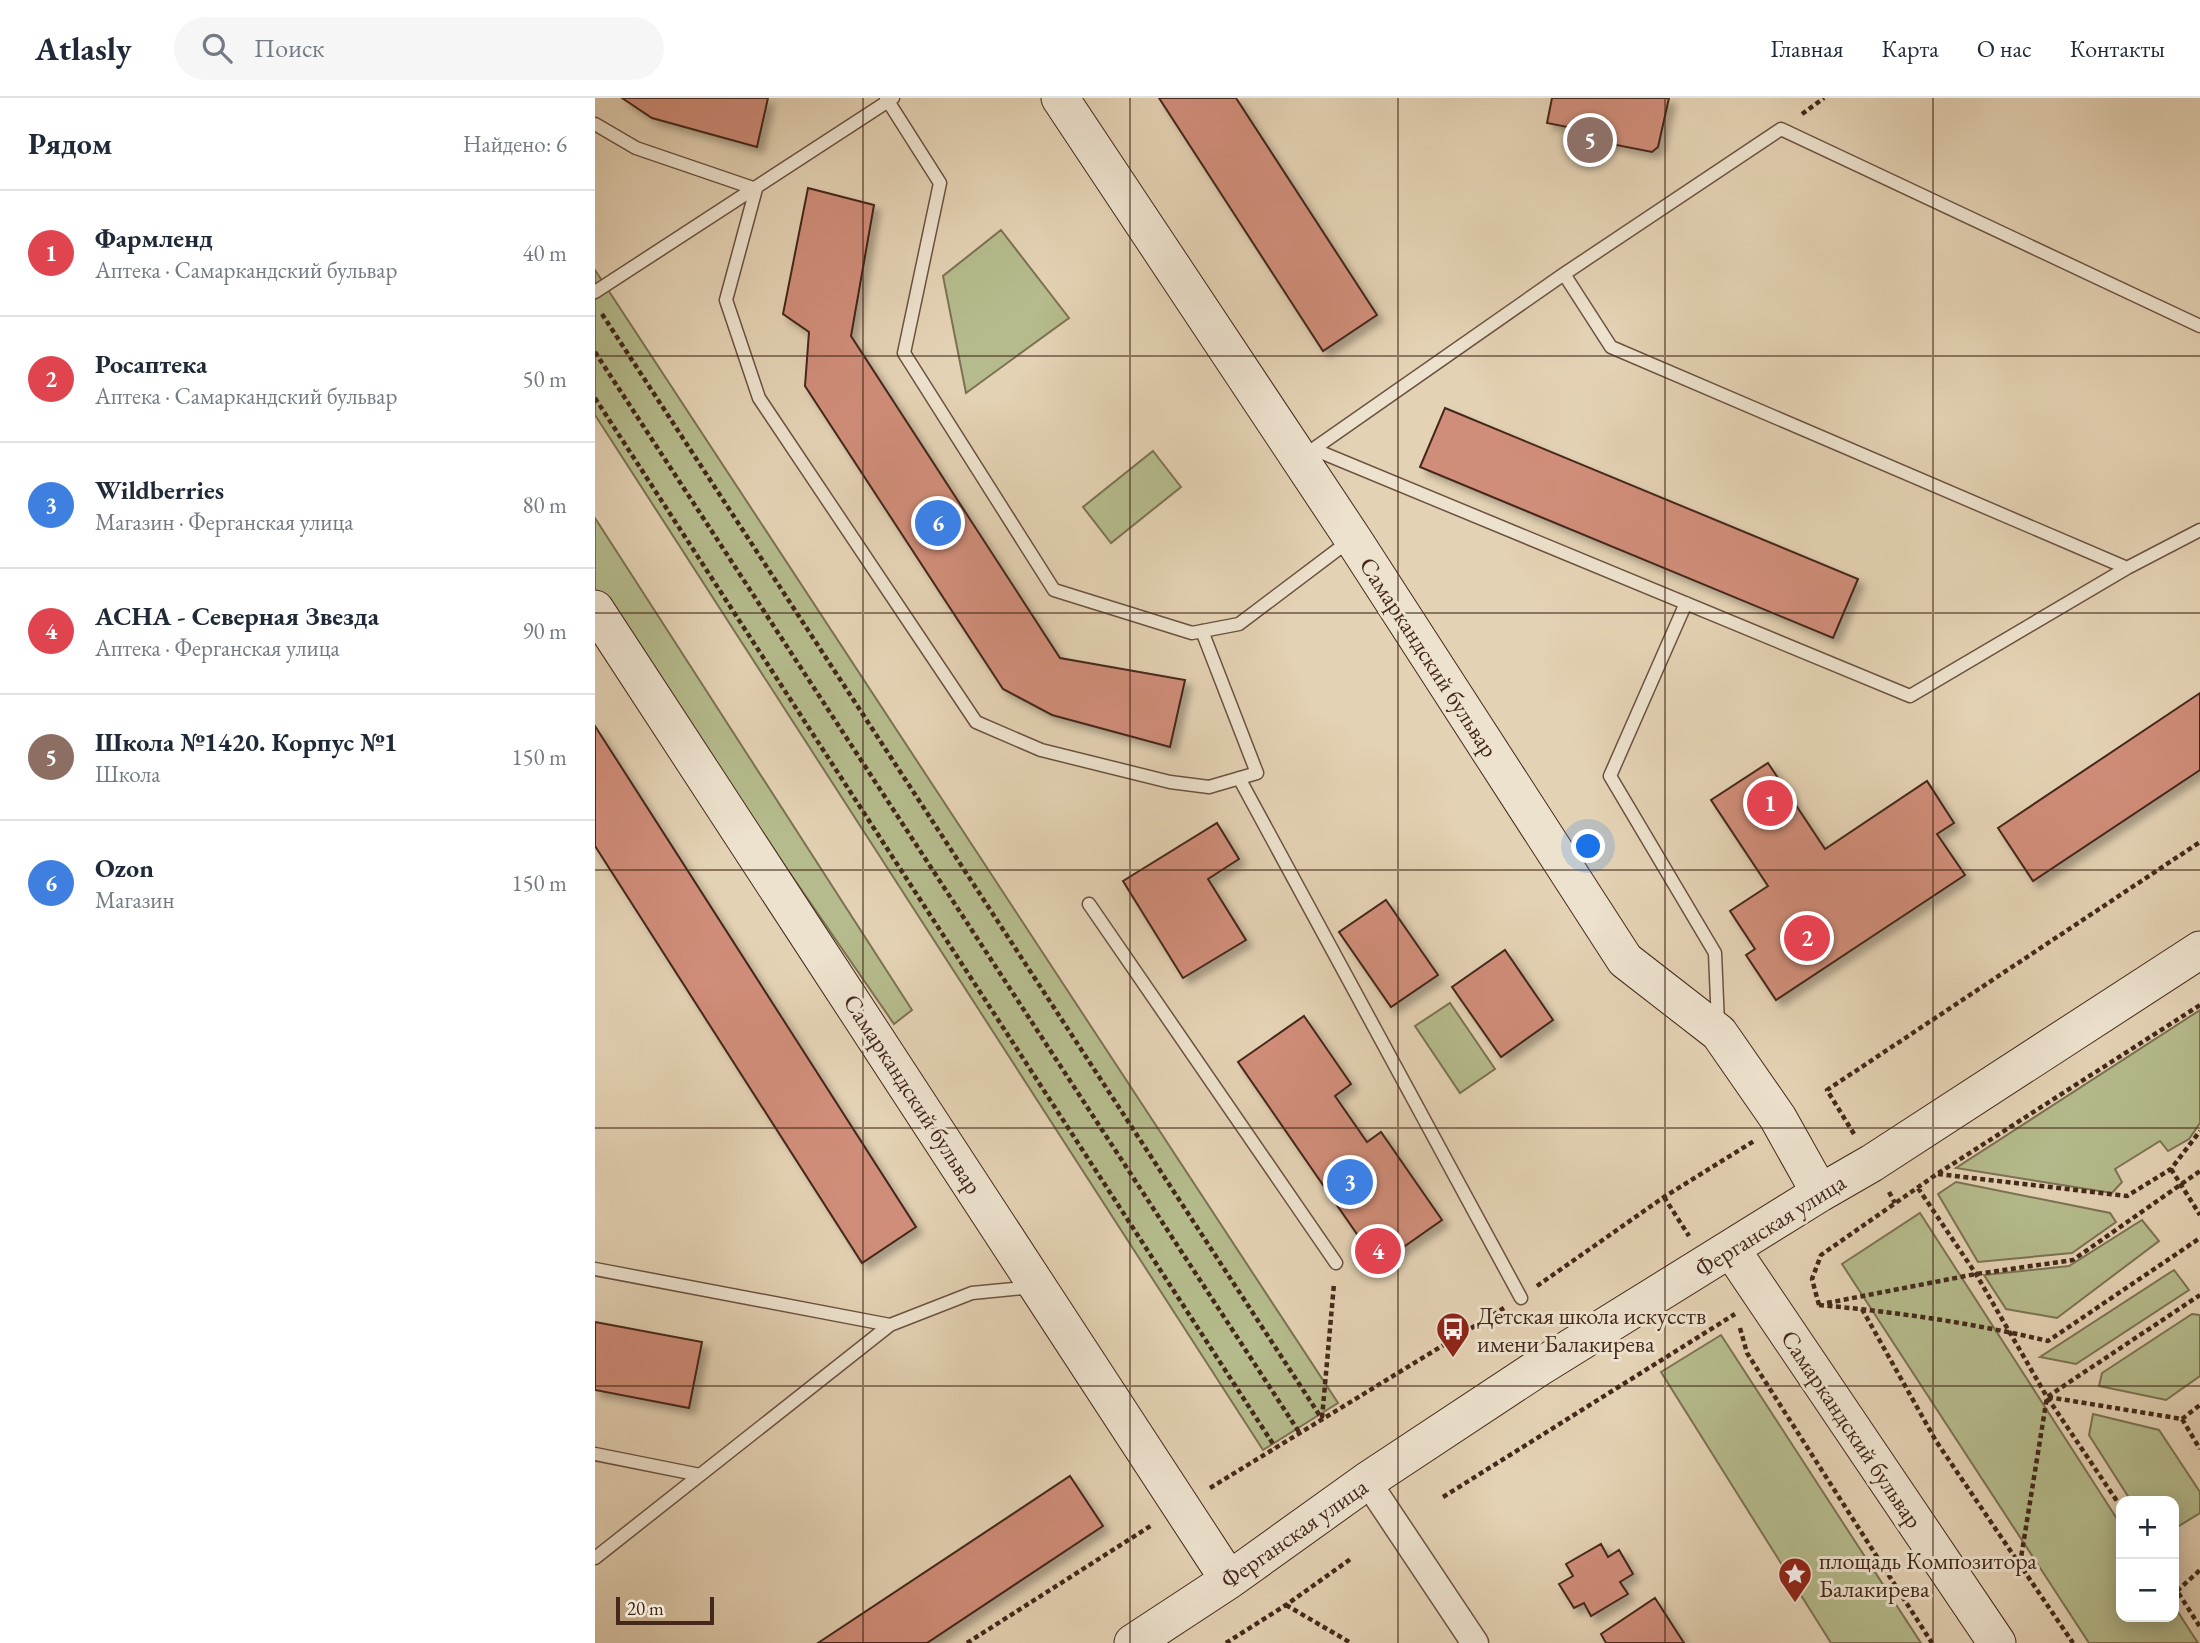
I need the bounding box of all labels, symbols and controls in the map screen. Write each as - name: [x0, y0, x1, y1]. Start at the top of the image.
- search box: [174, 17, 664, 80]
- text: Atlasly: [35, 27, 132, 70]
- icon: search: [198, 29, 236, 67]
- text: Поиск: [254, 31, 325, 65]
- text: Главная: [1770, 33, 1844, 64]
- text: Карта: [1882, 33, 1939, 64]
- text: О нас: [1977, 33, 2032, 64]
- text: Контакты: [2070, 33, 2165, 64]
- pin: 5: [1567, 114, 1613, 166]
- text: Рядом: [28, 124, 112, 163]
- text: Найдено: 6: [463, 129, 567, 159]
- text: Фармленд: [95, 221, 213, 255]
- text: 1: [45, 238, 57, 268]
- text: 40 m: [522, 238, 567, 268]
- text: Аптека · Самаркандский бульвар: [95, 255, 397, 285]
- text: Росаптека: [95, 347, 207, 381]
- text: 2: [45, 364, 57, 394]
- text: 50 m: [522, 364, 567, 394]
- text: Аптека · Самаркандский бульвар: [95, 381, 397, 411]
- text: Wildberries: [95, 473, 224, 507]
- text: 3: [45, 490, 57, 520]
- text: 80 m: [522, 490, 567, 520]
- pin: 6: [915, 497, 961, 549]
- text: Магазин · Ферганская улица: [95, 507, 353, 537]
- street label: Самаркандский бульвар: [1353, 551, 1505, 763]
- text: АСНА - Северная Звезда: [95, 599, 379, 633]
- text: 4: [45, 616, 57, 646]
- text: 90 m: [522, 616, 567, 646]
- text: Аптека · Ферганская улица: [95, 633, 340, 663]
- text: Школа №1420. Корпус №1: [95, 725, 398, 759]
- text: 5: [45, 742, 57, 772]
- text: 150 m: [511, 742, 567, 772]
- text: Школа: [95, 759, 160, 789]
- pin: 1: [1747, 777, 1793, 829]
- your location: [1571, 829, 1605, 863]
- text: Ozon: [95, 851, 154, 885]
- text: 6: [45, 868, 57, 898]
- text: 150 m: [511, 868, 567, 898]
- text: Магазин: [95, 885, 174, 915]
- pin: 2: [1784, 912, 1830, 964]
- street label: Самаркандский бульвар: [837, 988, 989, 1200]
- pin: 3: [1327, 1156, 1373, 1208]
- street label: Ферганская улица: [1689, 1166, 1852, 1284]
- pin: 4: [1355, 1225, 1401, 1277]
- place label: Детская школа искусств имени Балакирева: [1477, 1300, 1706, 1359]
- bus stop icon: Детская школа искусств имени Балакирева: [1434, 1310, 1472, 1359]
- street label: Самаркандский бульвар: [1774, 1324, 1930, 1534]
- street label: Ферганская улица: [1215, 1471, 1374, 1595]
- map controls: [2116, 1496, 2179, 1622]
- button: +: [2116, 1496, 2179, 1559]
- place label: площадь Композитора Балакирева: [1819, 1545, 2037, 1604]
- place icon: площадь Композитора Балакирева: [1776, 1555, 1814, 1604]
- button: −: [2116, 1559, 2179, 1622]
- scale bar: [616, 1594, 714, 1626]
- text: 20 m: [627, 1596, 664, 1621]

